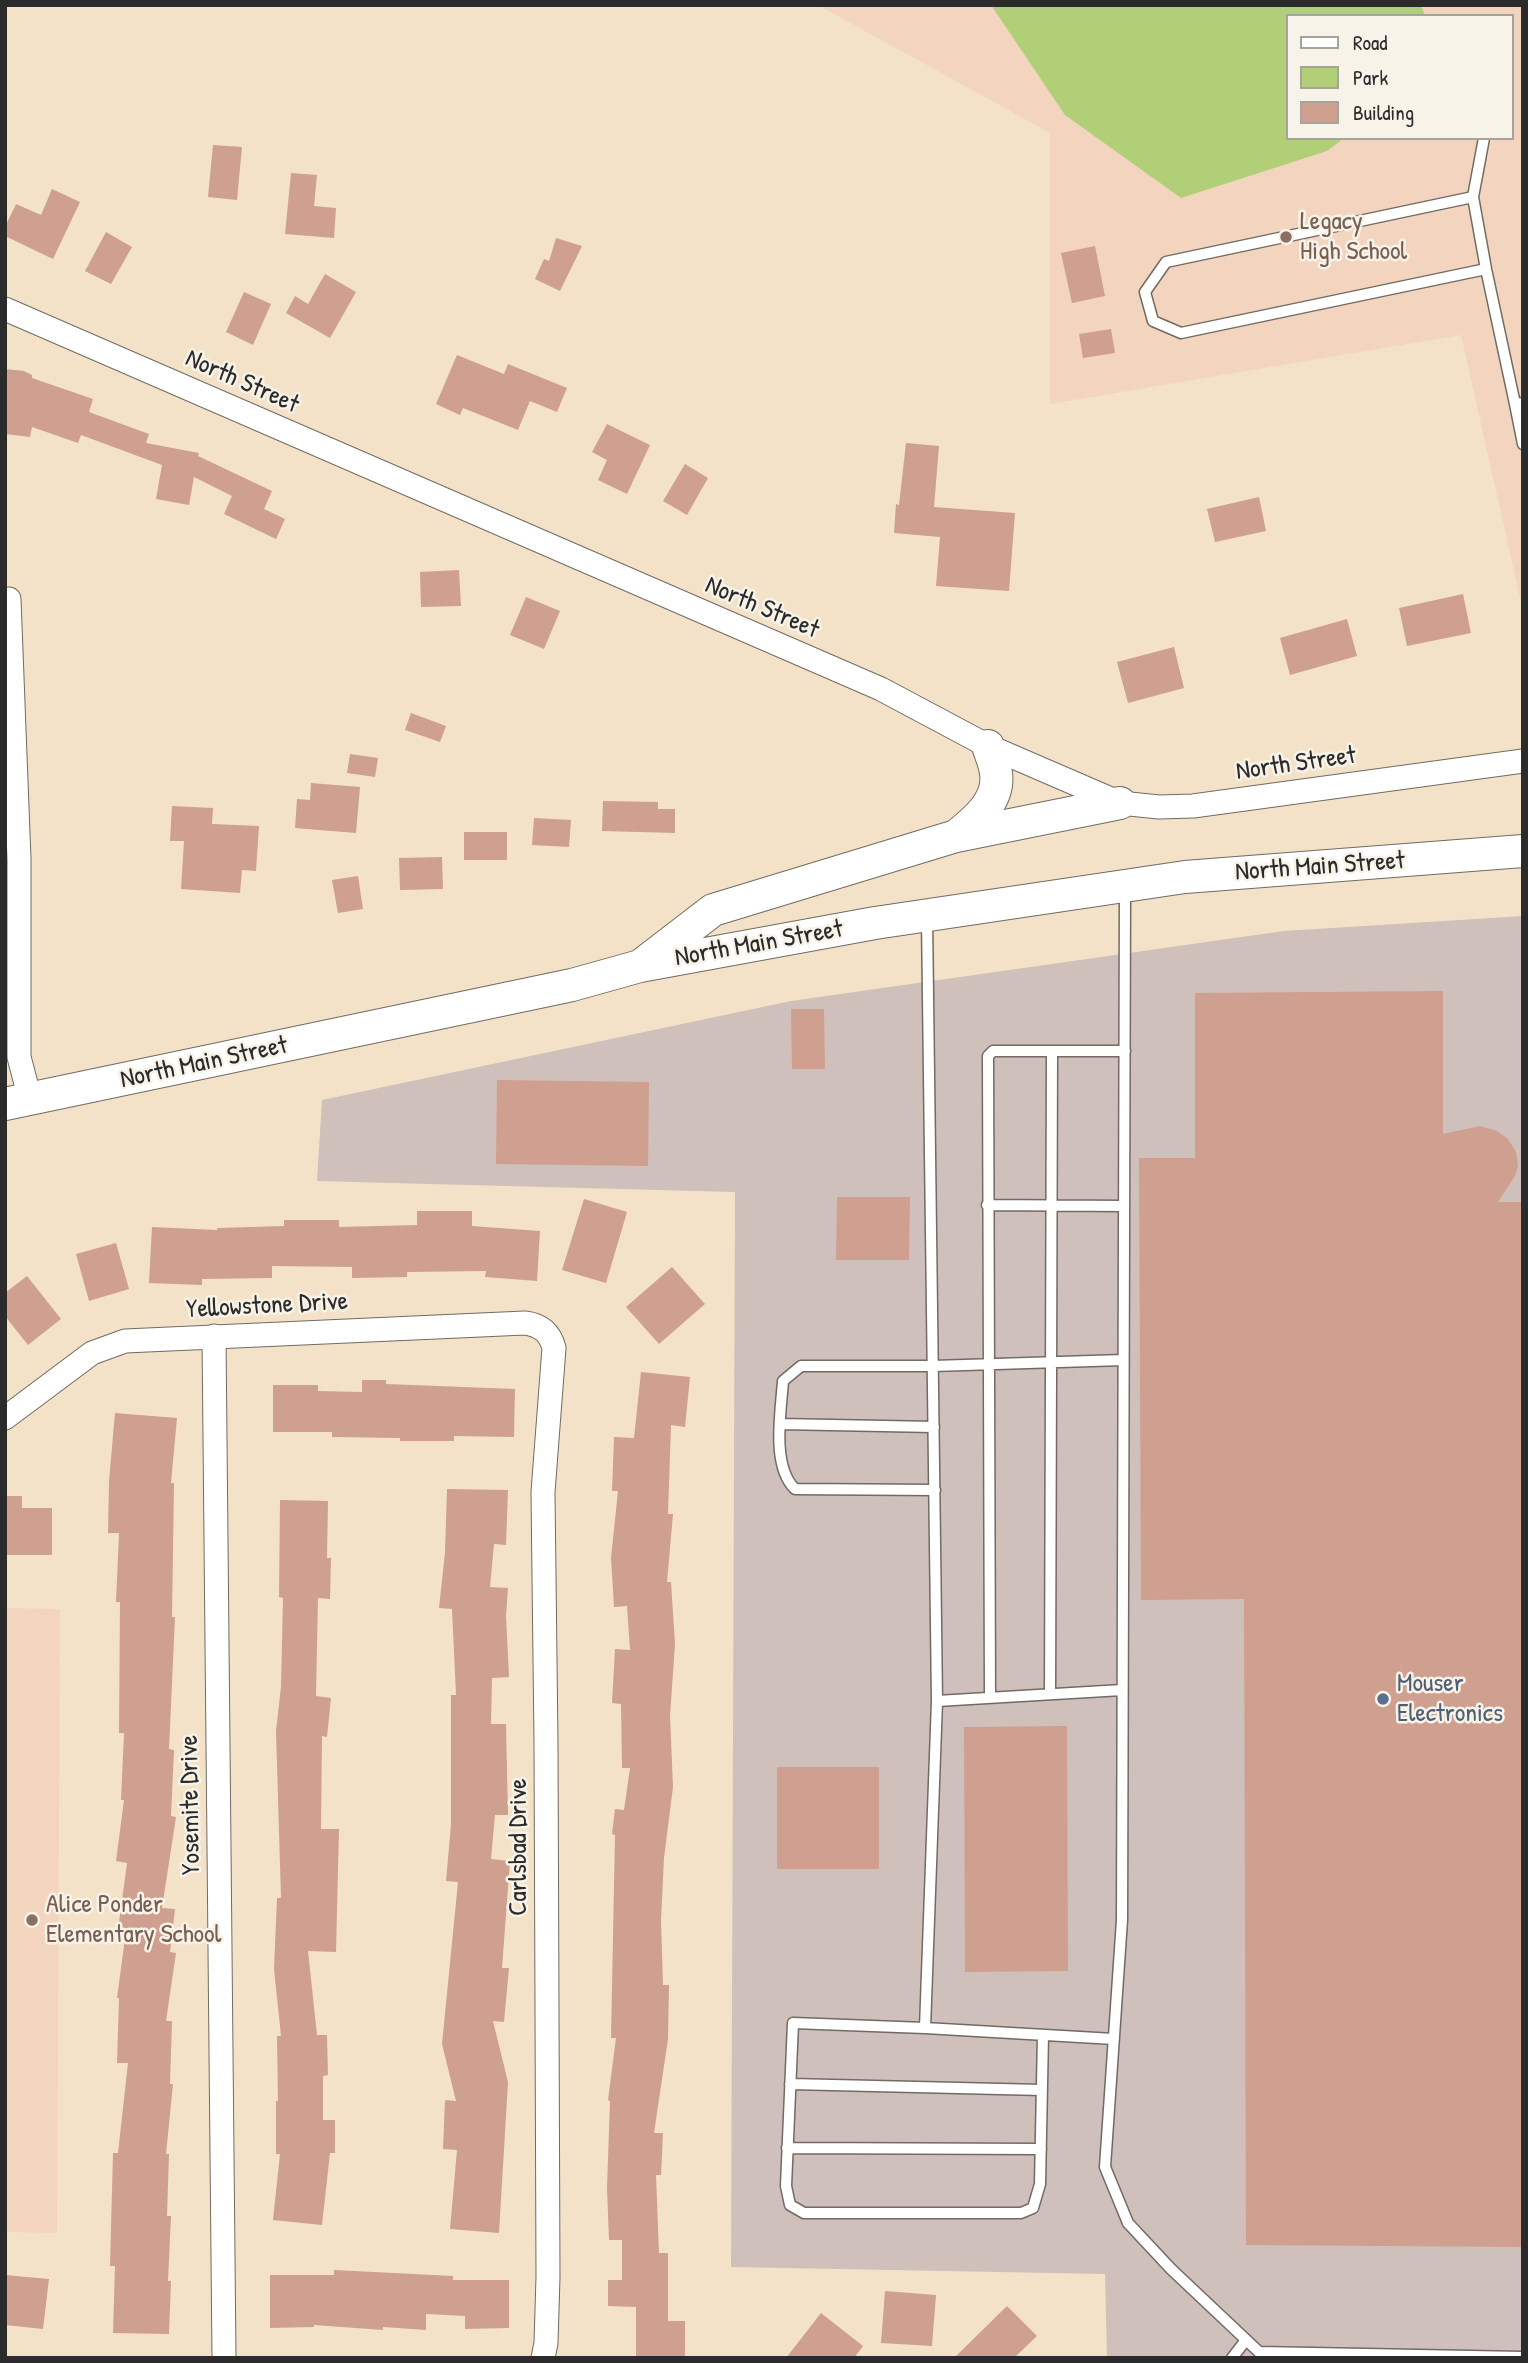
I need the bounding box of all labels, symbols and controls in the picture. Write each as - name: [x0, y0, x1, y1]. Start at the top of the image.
- legend: [1286, 14, 1514, 140]
- text: Road: [1353, 28, 1387, 57]
- text: Park: [1353, 63, 1388, 92]
- text: Building: [1353, 98, 1414, 127]
- place label: Legacy High School: [1300, 206, 1407, 268]
- marker: Legacy High School: [1278, 229, 1294, 245]
- street label: North Street: [181, 343, 303, 421]
- street label: North Street: [700, 570, 824, 646]
- street label: North Street: [1234, 740, 1358, 788]
- street label: North Main Street: [1234, 846, 1406, 888]
- street label: North Main Street: [673, 914, 845, 974]
- street label: North Main Street: [118, 1030, 290, 1096]
- street label: Yellowstone Drive: [185, 1286, 349, 1326]
- place label: Mouser Electronics: [1397, 1668, 1503, 1730]
- marker: Mouser Electronics: [1375, 1691, 1391, 1707]
- street label: Yosemite Drive: [174, 1735, 208, 1875]
- street label: Carlsbad Drive: [503, 1778, 535, 1916]
- place label: Alice Ponder Elementary School: [46, 1889, 221, 1951]
- marker: Alice Ponder Elementary School: [24, 1912, 40, 1928]

